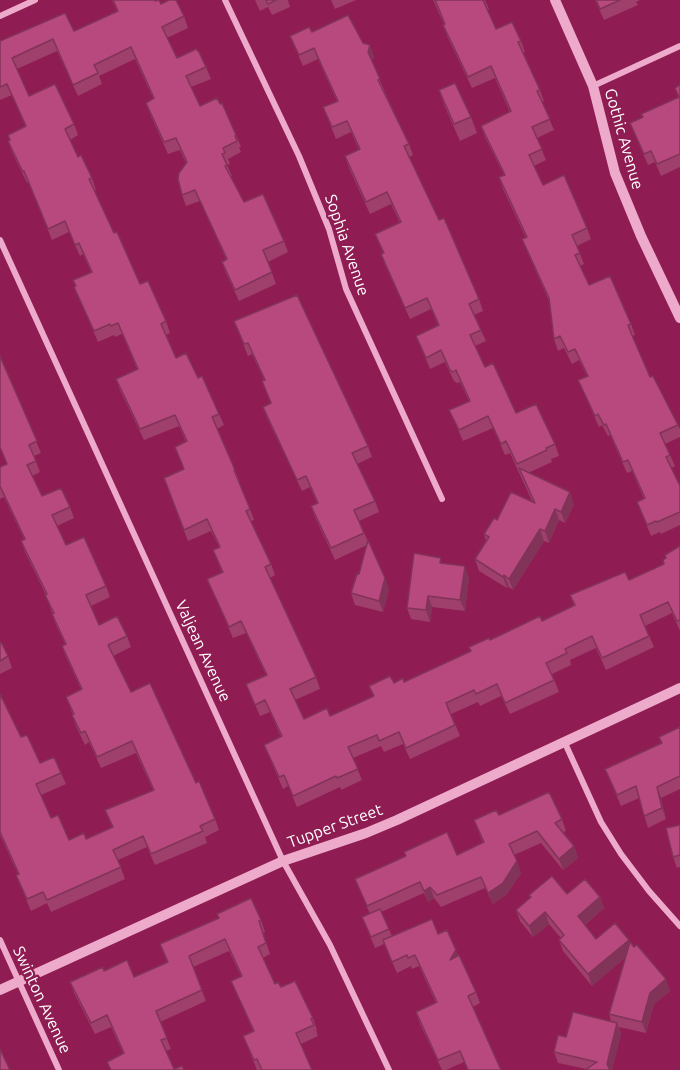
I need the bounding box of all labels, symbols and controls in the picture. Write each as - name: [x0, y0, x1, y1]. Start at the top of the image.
- street label: Gothic Avenue: [600, 86, 648, 192]
- street label: Sophia Avenue: [321, 192, 373, 298]
- street label: Valjean Avenue: [171, 597, 235, 705]
- street label: Tupper Street: [285, 800, 385, 852]
- street label: Swinton Avenue: [9, 943, 75, 1057]

